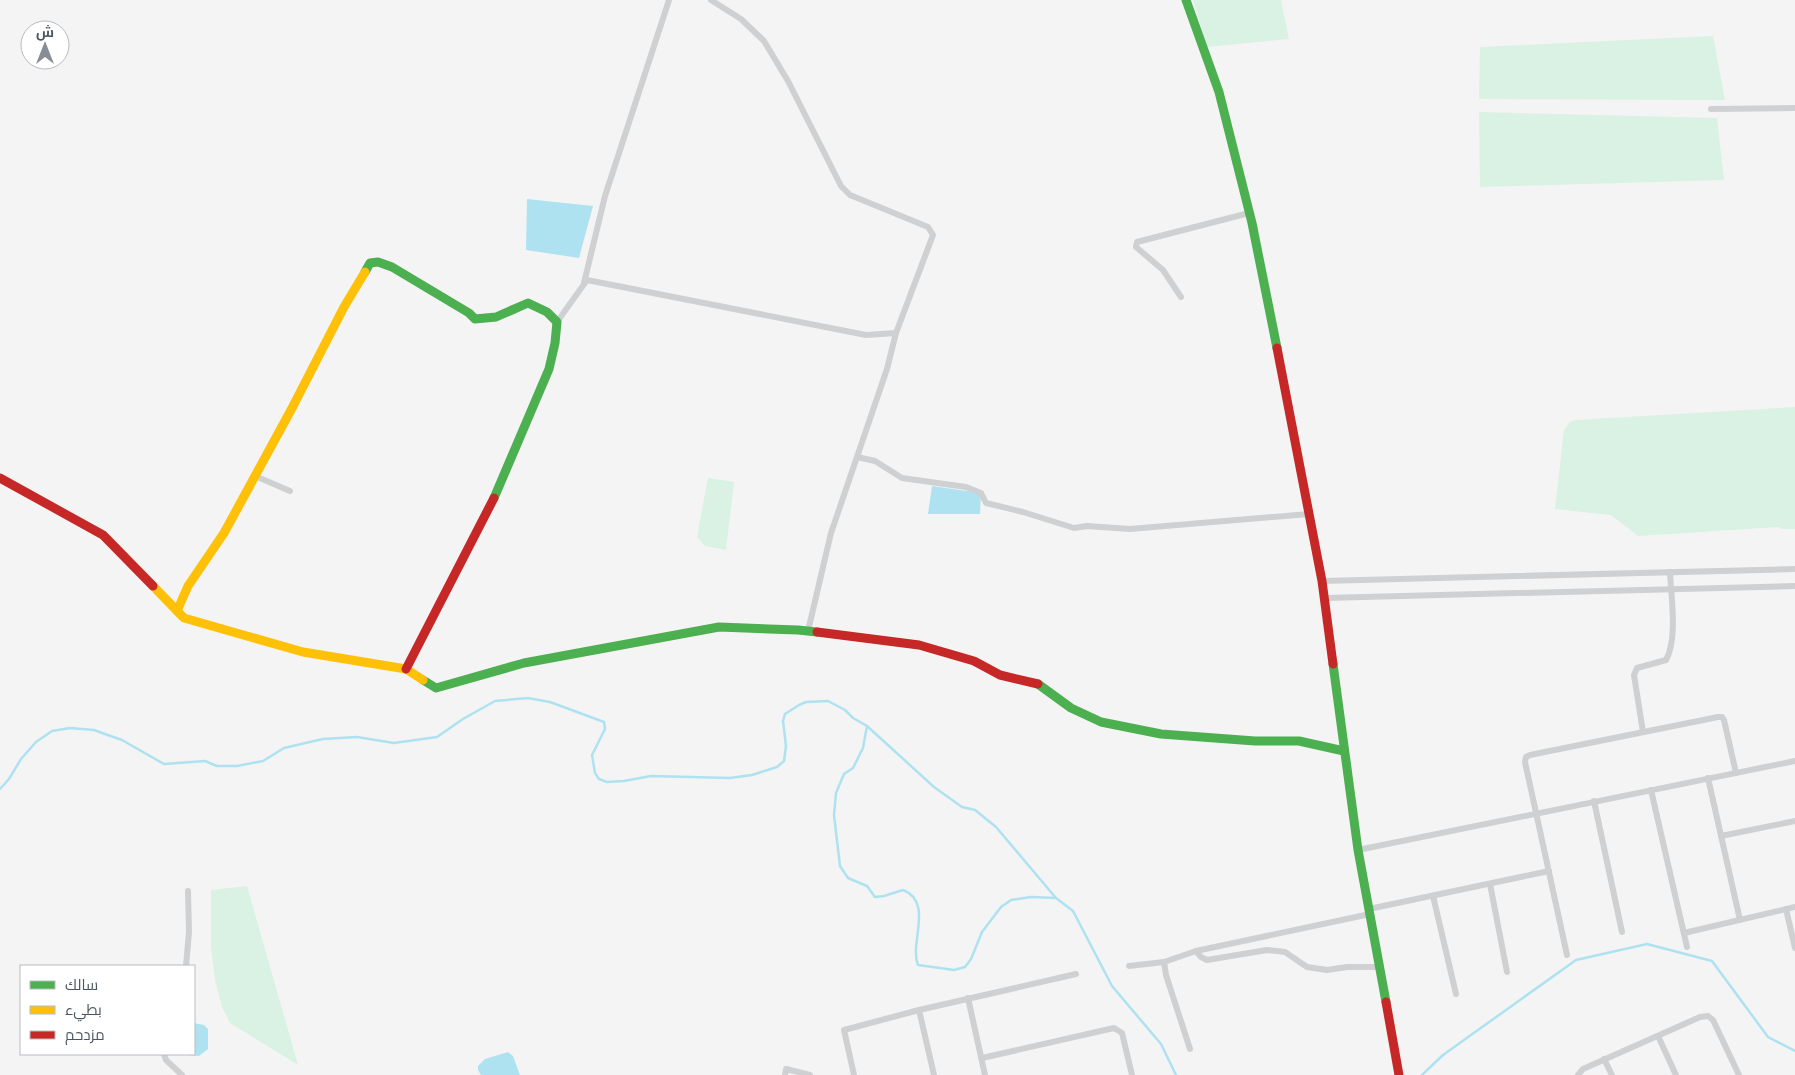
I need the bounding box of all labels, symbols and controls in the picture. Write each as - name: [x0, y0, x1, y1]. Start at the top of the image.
- north arrow: [20, 20, 70, 70]
- text: ش: [36, 24, 54, 41]
- legend: [20, 965, 195, 1055]
- text: سالك: [65, 976, 98, 994]
- text: بطيء: [65, 1001, 102, 1022]
- text: مزدحم: [65, 1026, 105, 1045]

